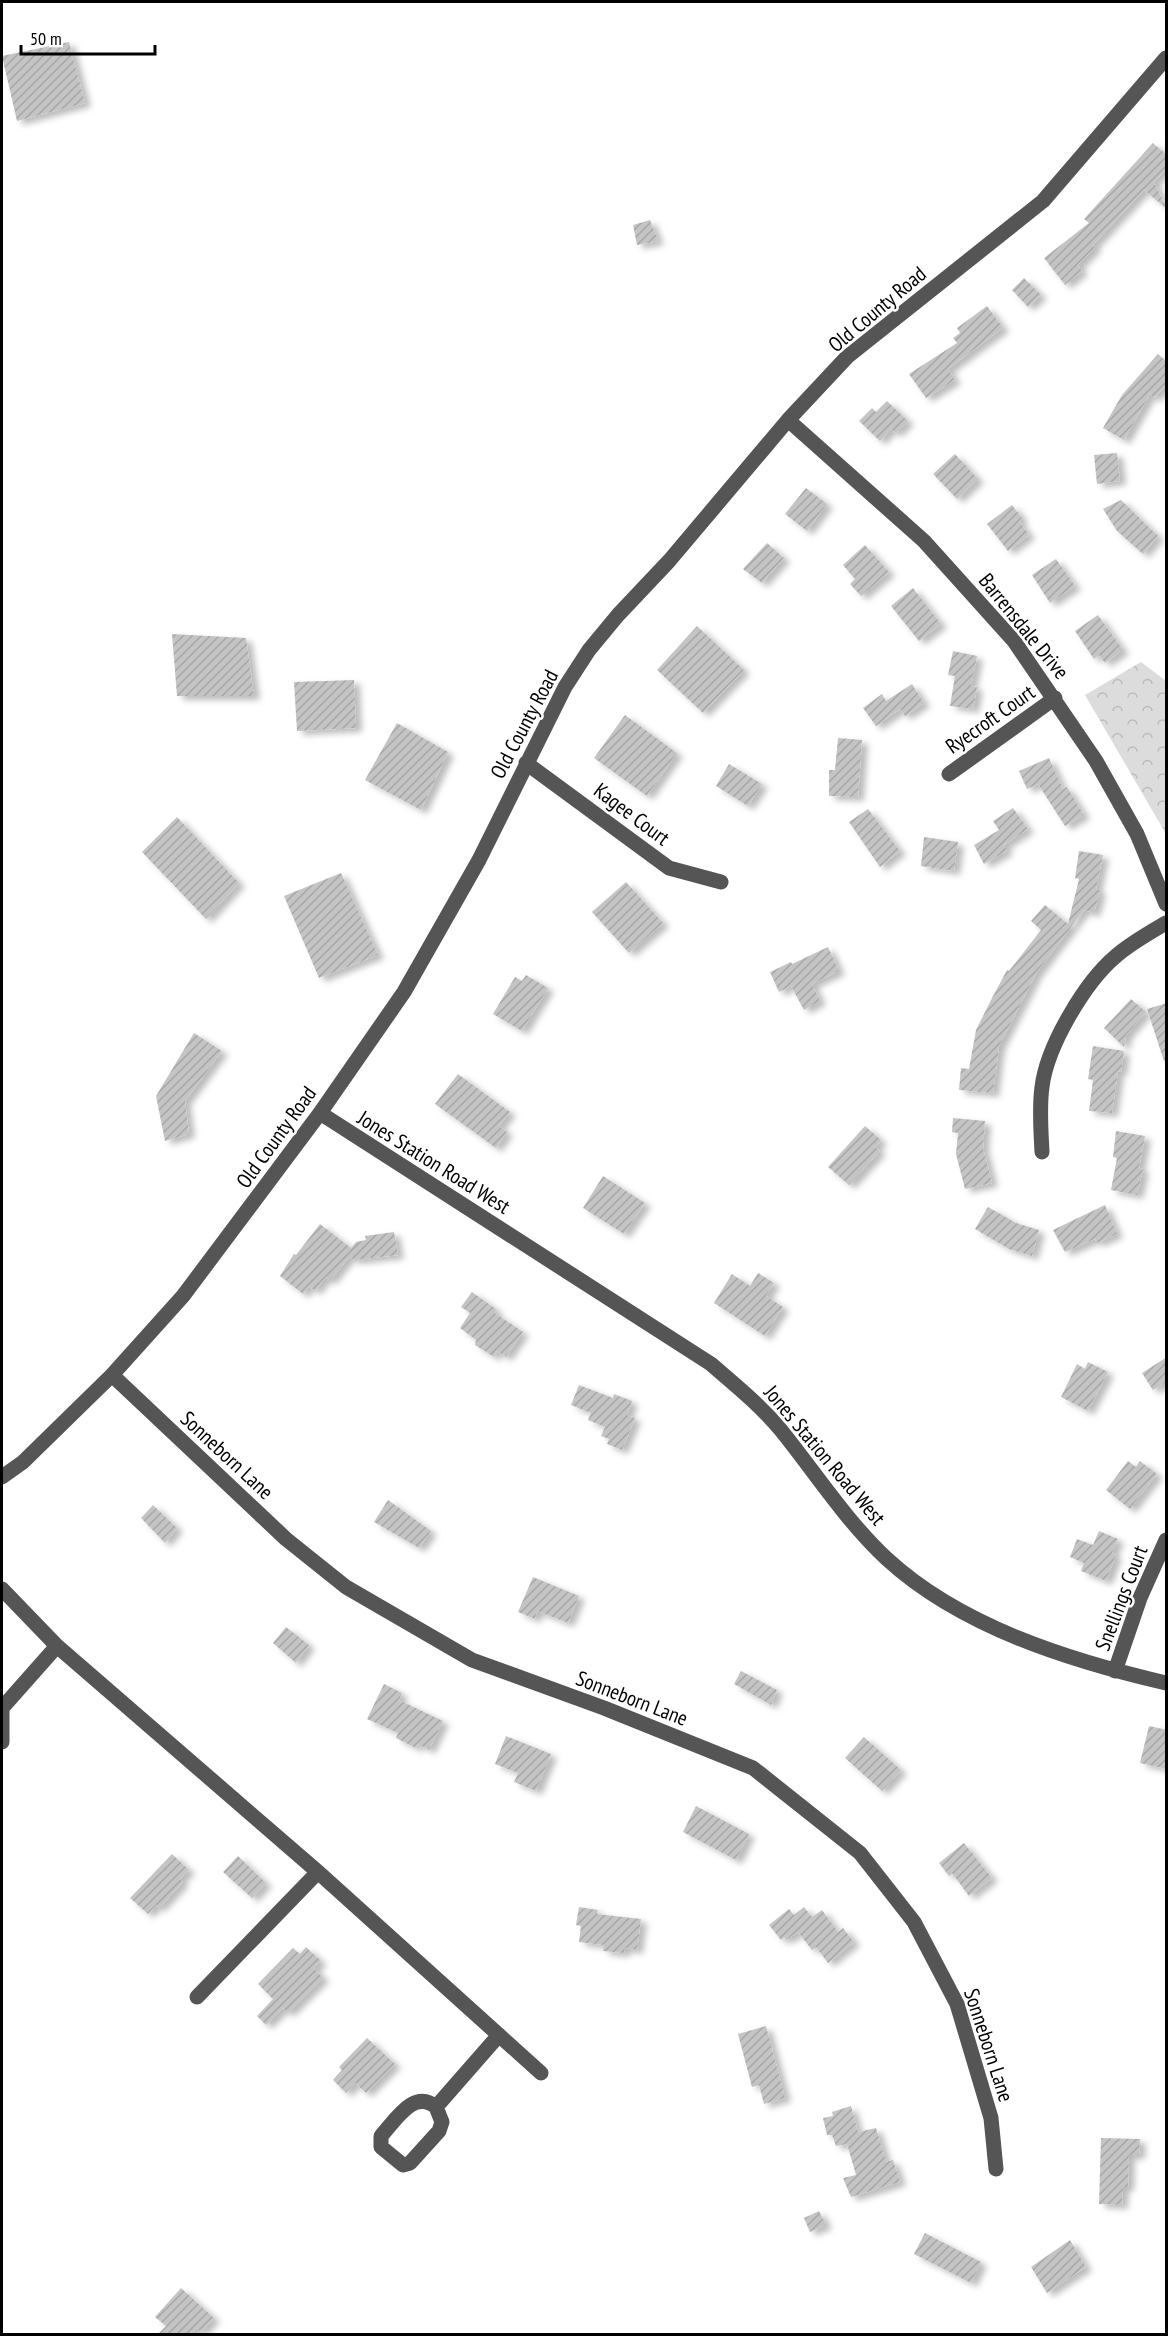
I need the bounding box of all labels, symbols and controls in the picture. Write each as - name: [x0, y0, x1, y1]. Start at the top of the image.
- scale bar: [21, 18, 154, 56]
- text: 50 m: [30, 27, 62, 50]
- street label: Old County Road: [823, 260, 931, 358]
- street label: Barrensdale Drive: [973, 568, 1075, 684]
- street label: Old County Road: [484, 665, 564, 783]
- street label: Ryecroft Court: [940, 678, 1040, 760]
- street label: Kagee Court: [589, 777, 676, 851]
- street label: Old County Road: [230, 1081, 322, 1193]
- street label: Jones Station Road West: [352, 1104, 515, 1220]
- street label: Jones Station Road West: [758, 1379, 892, 1531]
- street label: Sonneborn Lane: [175, 1405, 279, 1505]
- street label: Snellings Court: [1089, 1541, 1153, 1654]
- street label: Sonneborn Lane: [572, 1664, 692, 1732]
- street label: Sonneborn Lane: [958, 1985, 1020, 2105]

